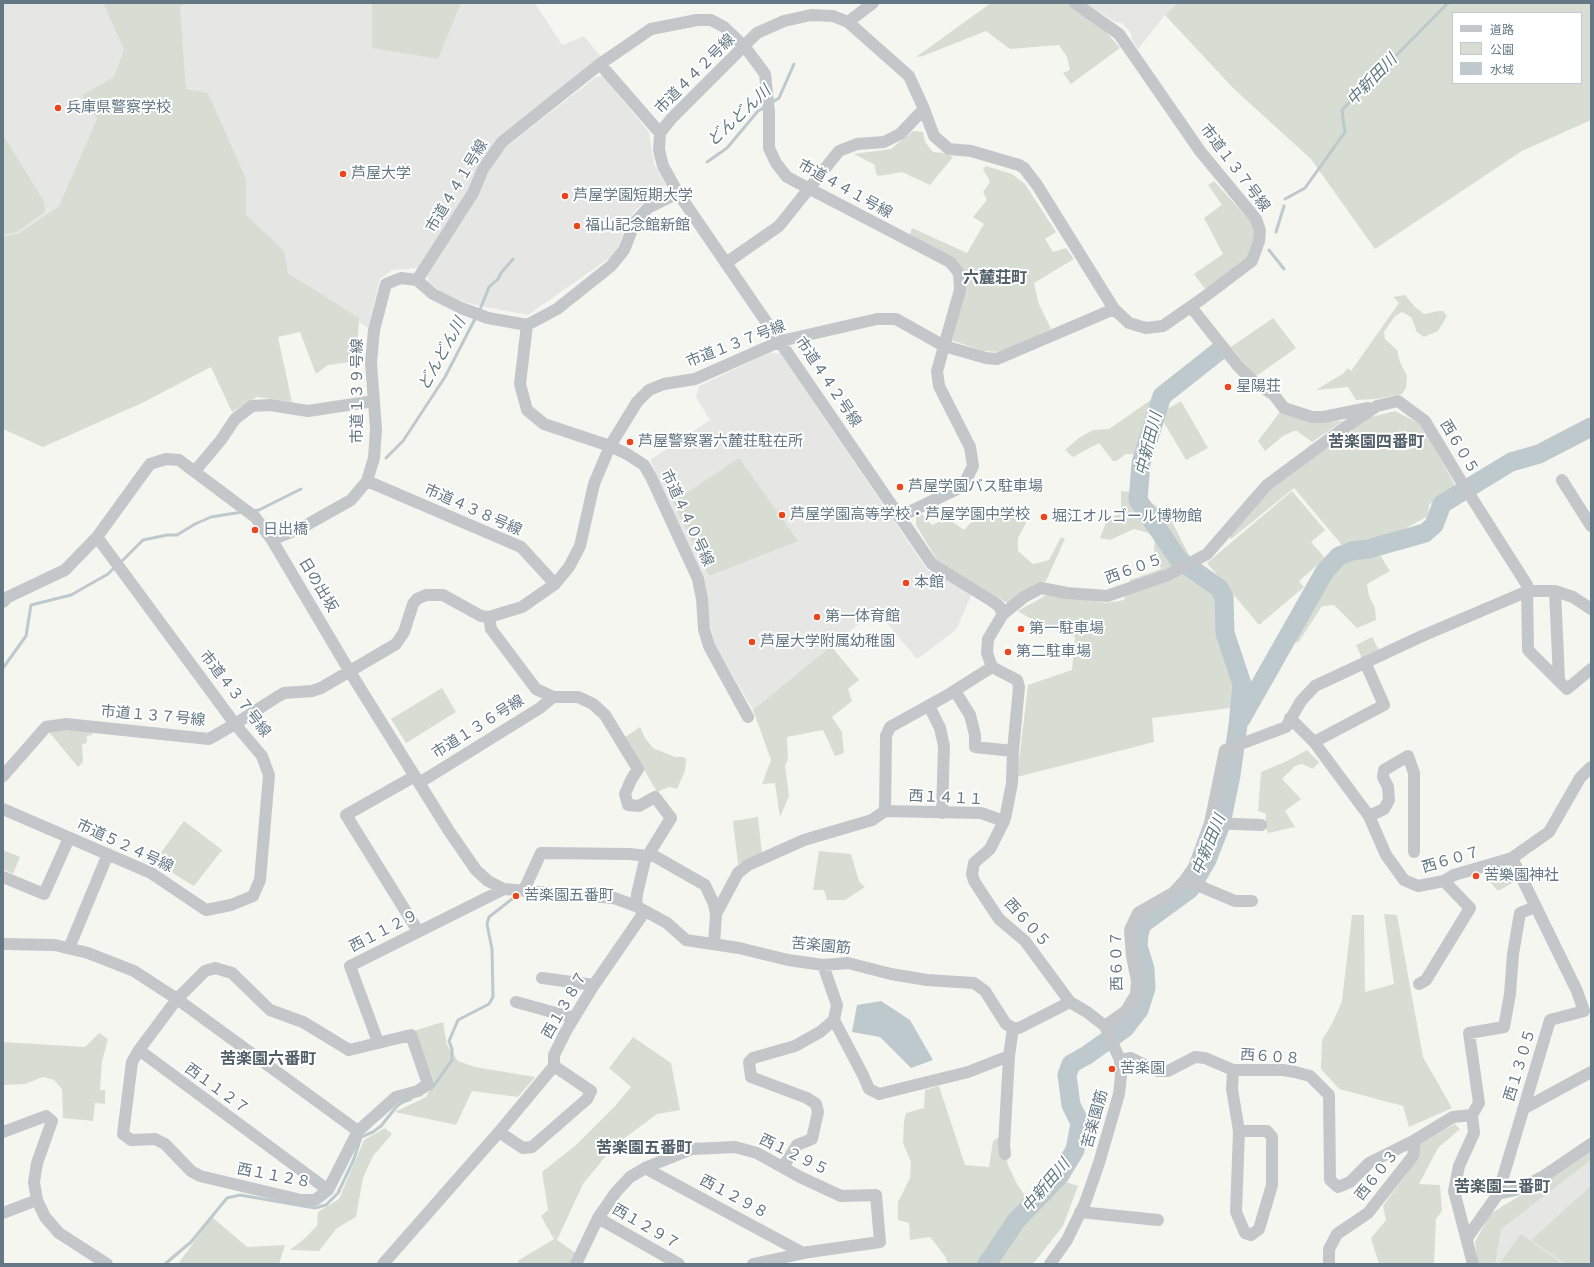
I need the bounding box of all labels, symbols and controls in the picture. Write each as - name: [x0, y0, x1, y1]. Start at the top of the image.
- legend: [1452, 12, 1582, 84]
- text: 道路: [1490, 22, 1514, 37]
- street label: 市道４４２号線: [652, 31, 738, 117]
- text: 公園: [1490, 42, 1514, 57]
- water label: 中新田川: [1343, 50, 1401, 110]
- text: 水域: [1490, 62, 1514, 77]
- water label: どんどん川: [703, 82, 775, 150]
- place label: 兵庫県警察学校: [66, 99, 171, 117]
- marker: 兵庫県警察学校: [53, 103, 63, 113]
- street label: 市道１３７号線: [1196, 121, 1274, 215]
- street label: 市道４４１号線: [422, 136, 492, 236]
- street label: 市道４４１号線: [795, 156, 895, 222]
- place label: 芦屋大学: [351, 165, 411, 183]
- marker: 芦屋大学: [338, 169, 348, 179]
- place label: 芦屋学園短期大学: [573, 187, 693, 205]
- marker: 芦屋学園短期大学: [560, 191, 570, 201]
- place label: 福山記念館新館: [585, 217, 690, 235]
- marker: 福山記念館新館: [572, 221, 582, 231]
- district label: 六麓荘町: [963, 268, 1027, 288]
- water label: どんどん川: [414, 314, 470, 394]
- street label: 市道１３７号線: [684, 317, 788, 371]
- street label: 市道４４２号線: [791, 333, 865, 431]
- street label: 市道１３９号線: [349, 339, 367, 443]
- place label: 星陽荘: [1236, 378, 1281, 396]
- marker: 星陽荘: [1223, 382, 1233, 392]
- water label: 中新田川: [1132, 411, 1166, 477]
- street label: 西６０５: [1436, 417, 1482, 477]
- district label: 苦楽園四番町: [1328, 432, 1424, 452]
- place label: 芦屋警察署六麓荘駐在所: [638, 433, 803, 451]
- marker: 芦屋警察署六麓荘駐在所: [625, 437, 635, 447]
- street label: 市道４４０号線: [657, 467, 717, 569]
- place label: 芦屋学園バス駐車場: [908, 478, 1043, 496]
- street label: 市道４３８号線: [421, 480, 525, 540]
- marker: 芦屋学園バス駐車場: [895, 482, 905, 492]
- place label: 芦屋学園高等学校・芦屋学園中学校: [790, 506, 1030, 524]
- place label: 堀江オルゴール博物館: [1052, 508, 1202, 526]
- marker: 芦屋学園高等学校・芦屋学園中学校: [777, 510, 787, 520]
- marker: 堀江オルゴール博物館: [1039, 512, 1049, 522]
- place label: 日出橋: [263, 521, 308, 539]
- marker: 日出橋: [250, 525, 260, 535]
- street label: 西６０５: [1103, 550, 1165, 588]
- street label: 日の出坂: [295, 555, 341, 615]
- place label: 本館: [914, 574, 944, 592]
- marker: 本館: [901, 578, 911, 588]
- place label: 第一体育館: [825, 608, 900, 626]
- marker: 第一体育館: [812, 612, 822, 622]
- place label: 第一駐車場: [1029, 620, 1104, 638]
- marker: 第一駐車場: [1016, 624, 1026, 634]
- place label: 芦屋大学附属幼稚園: [760, 633, 895, 651]
- marker: 芦屋大学附属幼稚園: [747, 637, 757, 647]
- place label: 第二駐車場: [1016, 643, 1091, 661]
- street label: 市道４３７号線: [196, 647, 274, 741]
- marker: 第二駐車場: [1003, 647, 1013, 657]
- street label: 市道１３６号線: [429, 692, 527, 762]
- street label: 市道１３７号線: [100, 702, 206, 730]
- street label: 西１４１１: [908, 787, 984, 809]
- water label: 中新田川: [1188, 812, 1230, 878]
- street label: 市道５２４号線: [74, 816, 176, 876]
- street label: 西６０７: [1420, 843, 1482, 877]
- place label: 苦樂園神社: [1484, 867, 1559, 885]
- marker: 苦樂園神社: [1471, 871, 1481, 881]
- place label: 苦楽園五番町: [524, 887, 614, 905]
- marker: 苦楽園五番町: [511, 891, 521, 901]
- street label: 西６０５: [1000, 895, 1054, 951]
- street label: 西１１２９: [347, 906, 421, 956]
- street label: 西６０７: [1107, 931, 1127, 991]
- street label: 苦楽園筋: [790, 934, 852, 958]
- street label: 西１３８７: [538, 968, 592, 1042]
- street label: 西１３０５: [1500, 1027, 1540, 1103]
- street label: 西６０８: [1239, 1046, 1301, 1068]
- district label: 苦楽園六番町: [220, 1049, 316, 1069]
- street label: 西１１２７: [181, 1060, 253, 1118]
- place label: 苦楽園: [1120, 1060, 1165, 1078]
- marker: 苦楽園: [1107, 1064, 1117, 1074]
- street label: 苦楽園筋: [1079, 1088, 1111, 1150]
- street label: 西１２９５: [756, 1130, 832, 1180]
- district label: 苦楽園五番町: [596, 1138, 692, 1158]
- street label: 西６０３: [1351, 1146, 1403, 1204]
- water label: 中新田川: [1018, 1155, 1074, 1217]
- street label: 西１１２８: [235, 1160, 313, 1192]
- street label: 西１２９８: [697, 1171, 771, 1223]
- district label: 苦楽園二番町: [1454, 1177, 1550, 1197]
- street label: 西１２９７: [609, 1200, 683, 1254]

